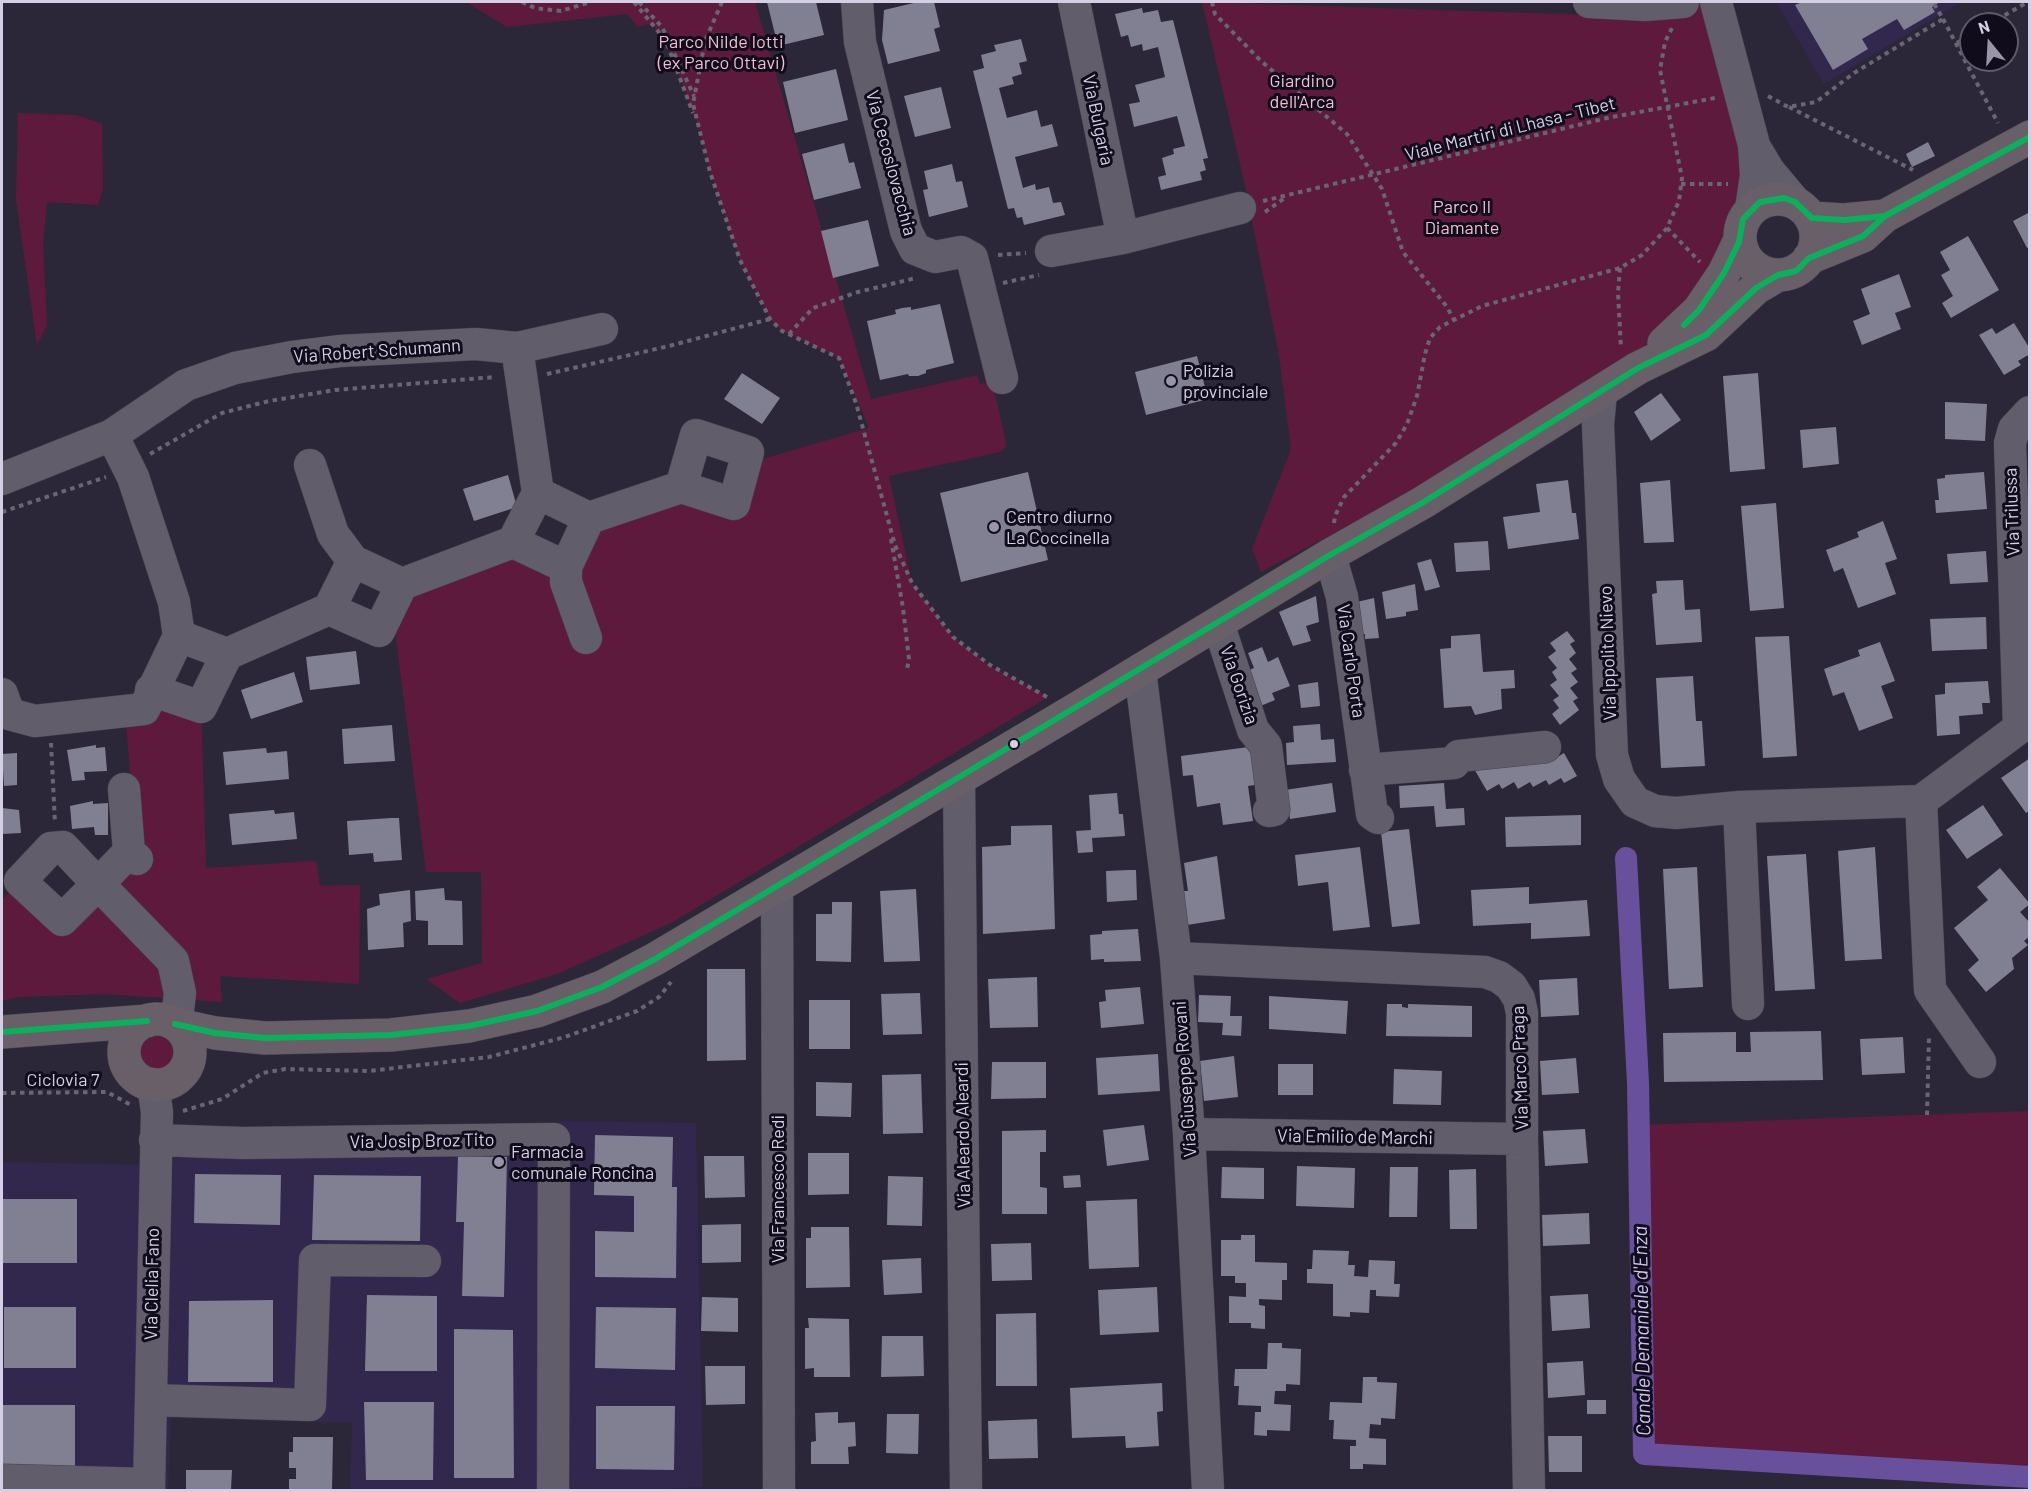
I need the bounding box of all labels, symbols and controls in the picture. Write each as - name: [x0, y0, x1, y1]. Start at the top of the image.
- north arrow: [1959, 12, 2019, 72]
- text: N: [1976, 16, 1992, 37]
- park label: Parco Nilde Iotti (ex Parco Ottavi): [658, 31, 784, 74]
- park label: Giardino dell'Arca: [1269, 70, 1335, 112]
- street label: Via Bulgaria: [1078, 73, 1118, 167]
- street label: Via Cecoslovacchia: [861, 88, 921, 238]
- street label: Viale Martiri di Lhasa - Tibet: [1403, 92, 1617, 166]
- park label: Parco Il Diamante: [1425, 196, 1499, 238]
- street label: Via Robert Schumann: [293, 334, 461, 368]
- place label: Polizia provinciale: [1183, 360, 1268, 403]
- marker: Polizia provinciale: [1164, 374, 1178, 388]
- street label: Via Trilussa: [2000, 467, 2024, 557]
- place label: Centro diurno La Coccinella: [1006, 506, 1113, 548]
- marker: Centro diurno La Coccinella: [987, 520, 1001, 534]
- street label: Via Ippolito Nievo: [1595, 585, 1621, 721]
- street label: Via Carlo Porta: [1332, 603, 1370, 719]
- street label: Via Gorizia: [1215, 643, 1263, 727]
- unlabelled marker: [1008, 738, 1020, 750]
- street label: Via Giuseppe Rovani: [1169, 1000, 1201, 1158]
- street label: Via Marco Praga: [1507, 1005, 1533, 1131]
- street label: Via Aleardo Aleardi: [951, 1062, 975, 1208]
- street label: Ciclovia 7: [27, 1069, 99, 1091]
- street label: Via Francesco Redi: [767, 1115, 789, 1263]
- street label: Via Emilio de Marchi: [1277, 1125, 1433, 1149]
- street label: Via Josip Broz Tito: [349, 1129, 495, 1153]
- place label: Farmacia comunale Roncina: [511, 1141, 654, 1184]
- marker: Farmacia comunale Roncina: [492, 1155, 506, 1169]
- water label: Canale Demaniale d'Enza: [1628, 1226, 1656, 1436]
- street label: Via Clelia Fano: [140, 1228, 164, 1340]

